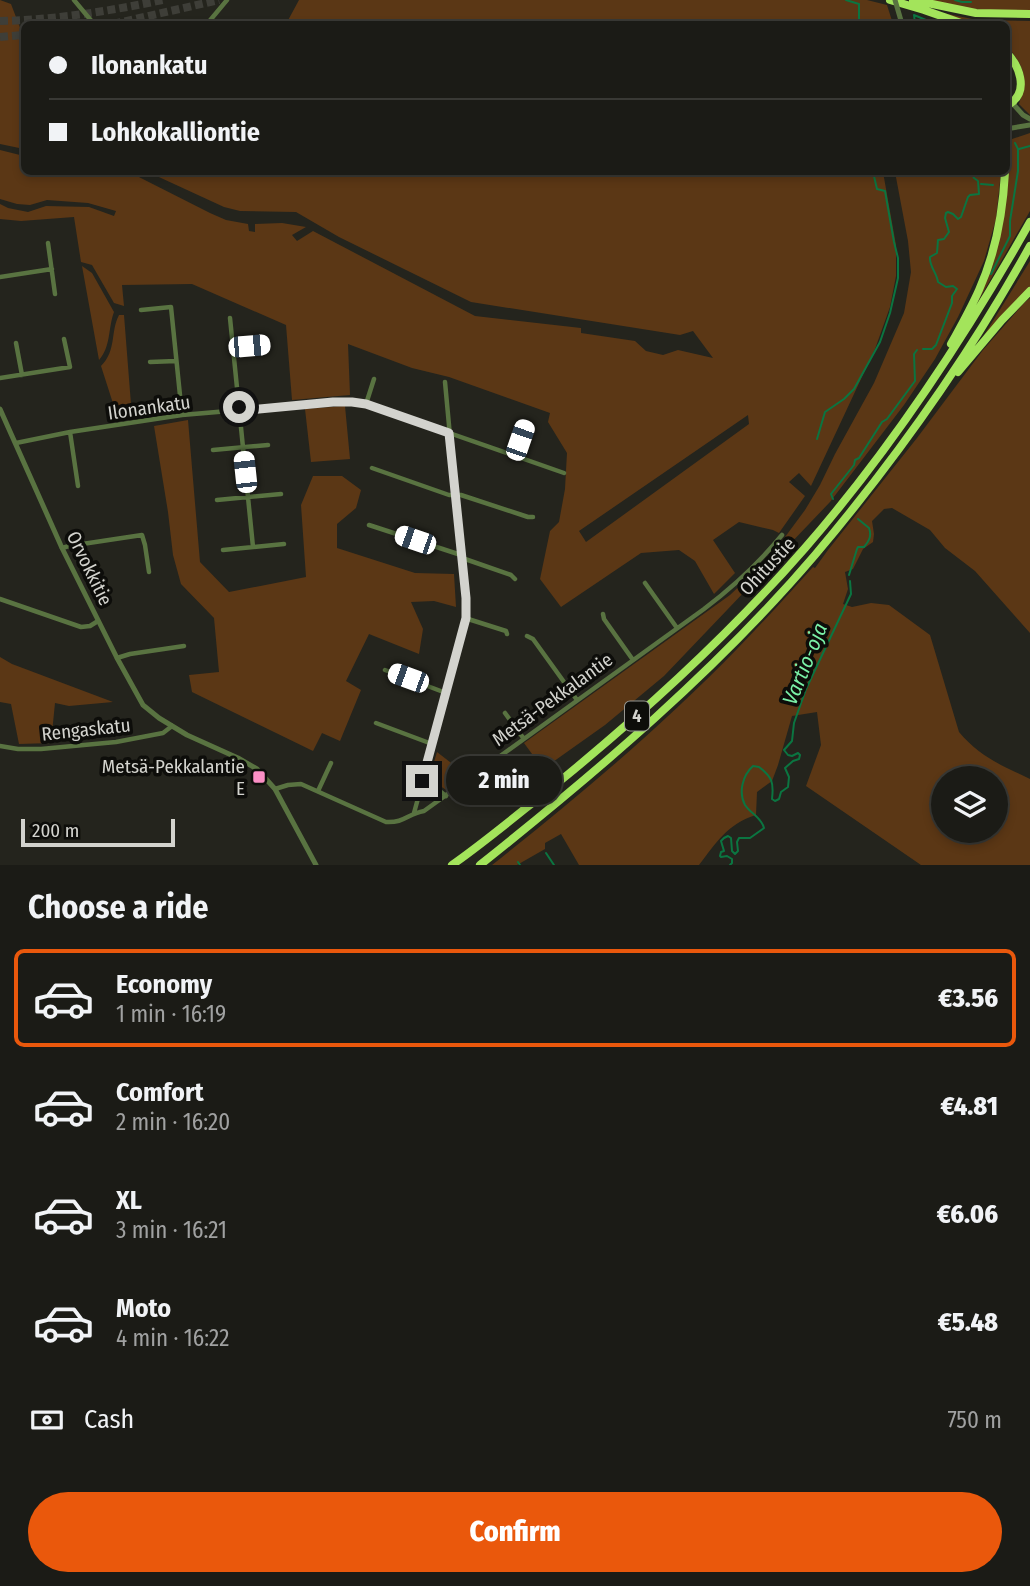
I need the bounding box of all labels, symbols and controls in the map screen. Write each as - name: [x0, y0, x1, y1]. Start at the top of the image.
- text: Ilonankatu: [91, 50, 207, 81]
- text: Lohkokalliontie: [91, 117, 260, 148]
- car: [228, 334, 271, 358]
- street label: Ilonankatu: [106, 390, 192, 425]
- route start: [223, 391, 255, 423]
- car: [504, 417, 537, 463]
- car: [233, 450, 258, 494]
- car: [392, 523, 439, 557]
- street label: Orvokkitie: [62, 527, 117, 609]
- street label: Ohitustie: [735, 532, 800, 600]
- water label: Vartio-oja: [777, 619, 833, 709]
- street label: Metsä-Pekkalantie: [488, 648, 617, 751]
- car: [385, 661, 432, 695]
- road number: 4: [625, 702, 649, 730]
- street label: Rengaskatu: [40, 713, 132, 746]
- place label: Metsä-Pekkalantie E: [102, 755, 245, 800]
- callout: 2 min: [446, 756, 562, 806]
- route end: [406, 765, 438, 797]
- text: 2 min: [479, 766, 529, 794]
- map controls: [931, 766, 1008, 843]
- button: layers: [931, 766, 1008, 843]
- marker: Metsä-Pekkalantie E: [251, 769, 267, 785]
- scale bar: [21, 816, 175, 848]
- text: 200 m: [32, 819, 79, 842]
- text: Choose a ride: [28, 888, 209, 926]
- icon: car: [32, 967, 95, 1030]
- text: Economy: [116, 969, 212, 1000]
- text: €3.56: [938, 983, 998, 1014]
- text: 1 min · 16:19: [116, 1000, 226, 1028]
- icon: car: [32, 1075, 95, 1138]
- text: Comfort: [116, 1077, 204, 1108]
- text: €4.81: [940, 1091, 998, 1122]
- text: 2 min · 16:20: [116, 1108, 230, 1136]
- icon: car: [32, 1183, 95, 1246]
- text: XL: [116, 1185, 142, 1216]
- text: €6.06: [937, 1199, 998, 1230]
- text: 3 min · 16:21: [116, 1216, 227, 1244]
- icon: car: [32, 1291, 95, 1354]
- text: Moto: [116, 1293, 171, 1324]
- text: €5.48: [938, 1307, 998, 1338]
- text: 4 min · 16:22: [116, 1324, 229, 1352]
- icon: cash: [28, 1401, 66, 1439]
- text: Cash: [84, 1404, 134, 1435]
- text: 750 m: [947, 1406, 1002, 1434]
- button: Confirm: [28, 1492, 1002, 1572]

